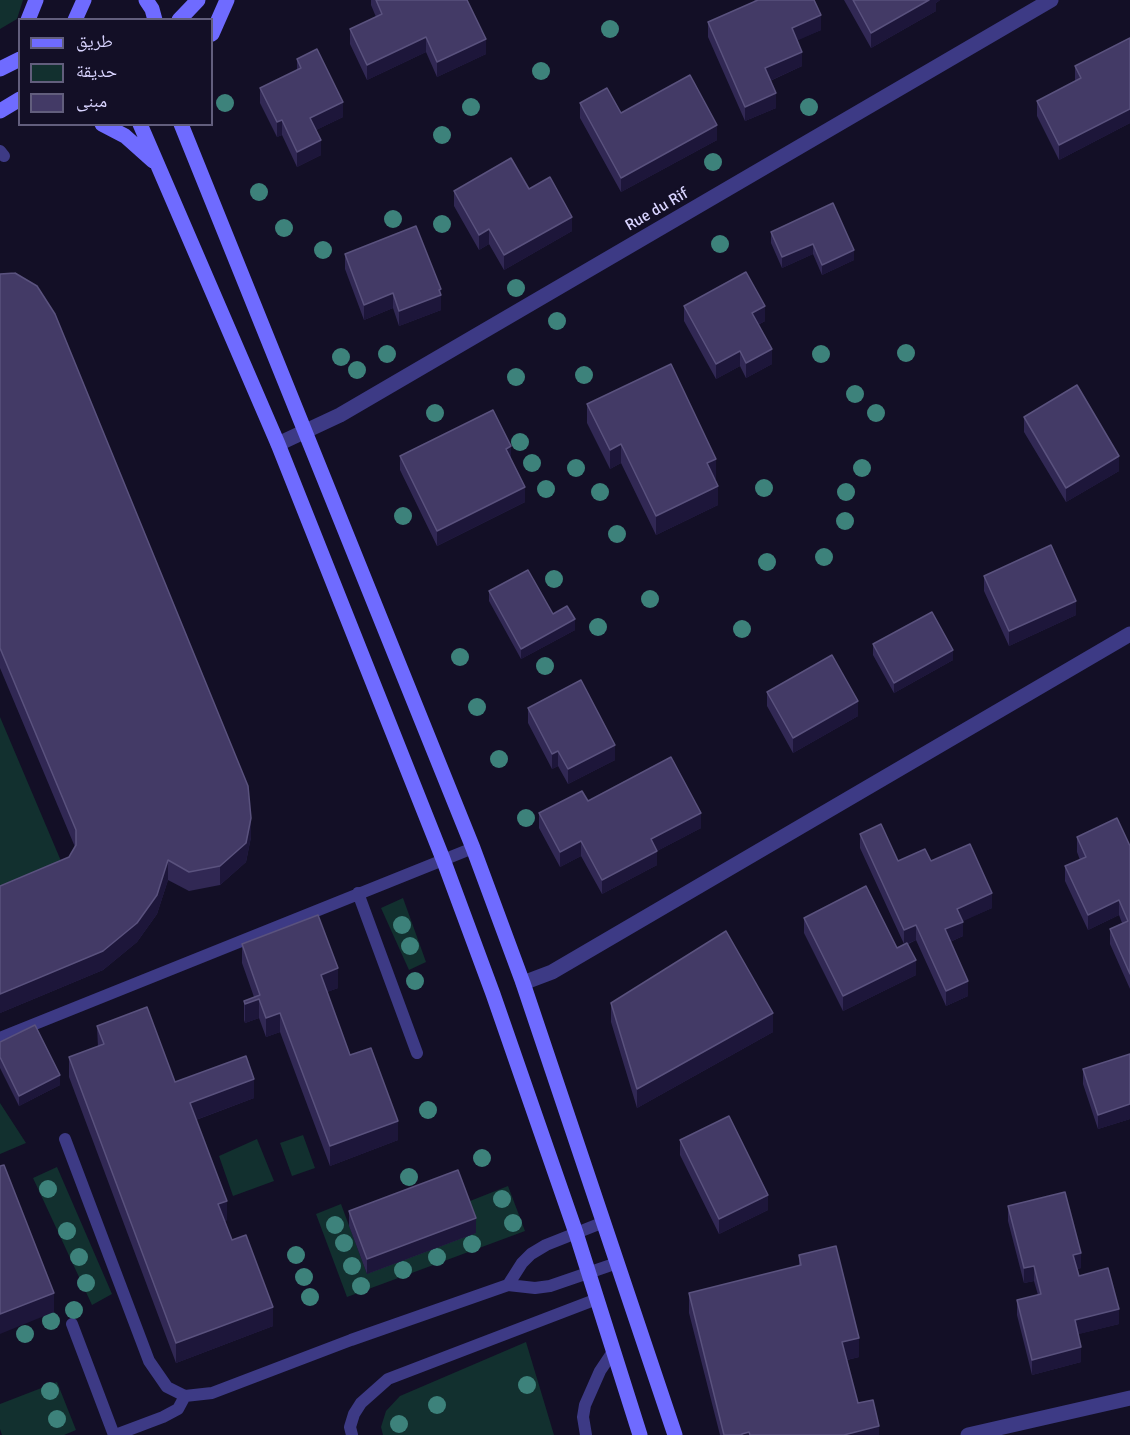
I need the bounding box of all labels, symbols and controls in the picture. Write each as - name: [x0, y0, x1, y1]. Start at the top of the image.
- legend: [18, 18, 213, 126]
- text: طريق: [76, 30, 113, 52]
- text: حديقة: [76, 60, 117, 82]
- text: مبنى: [76, 90, 107, 112]
- street label: Rue du Rif: [622, 184, 692, 236]

